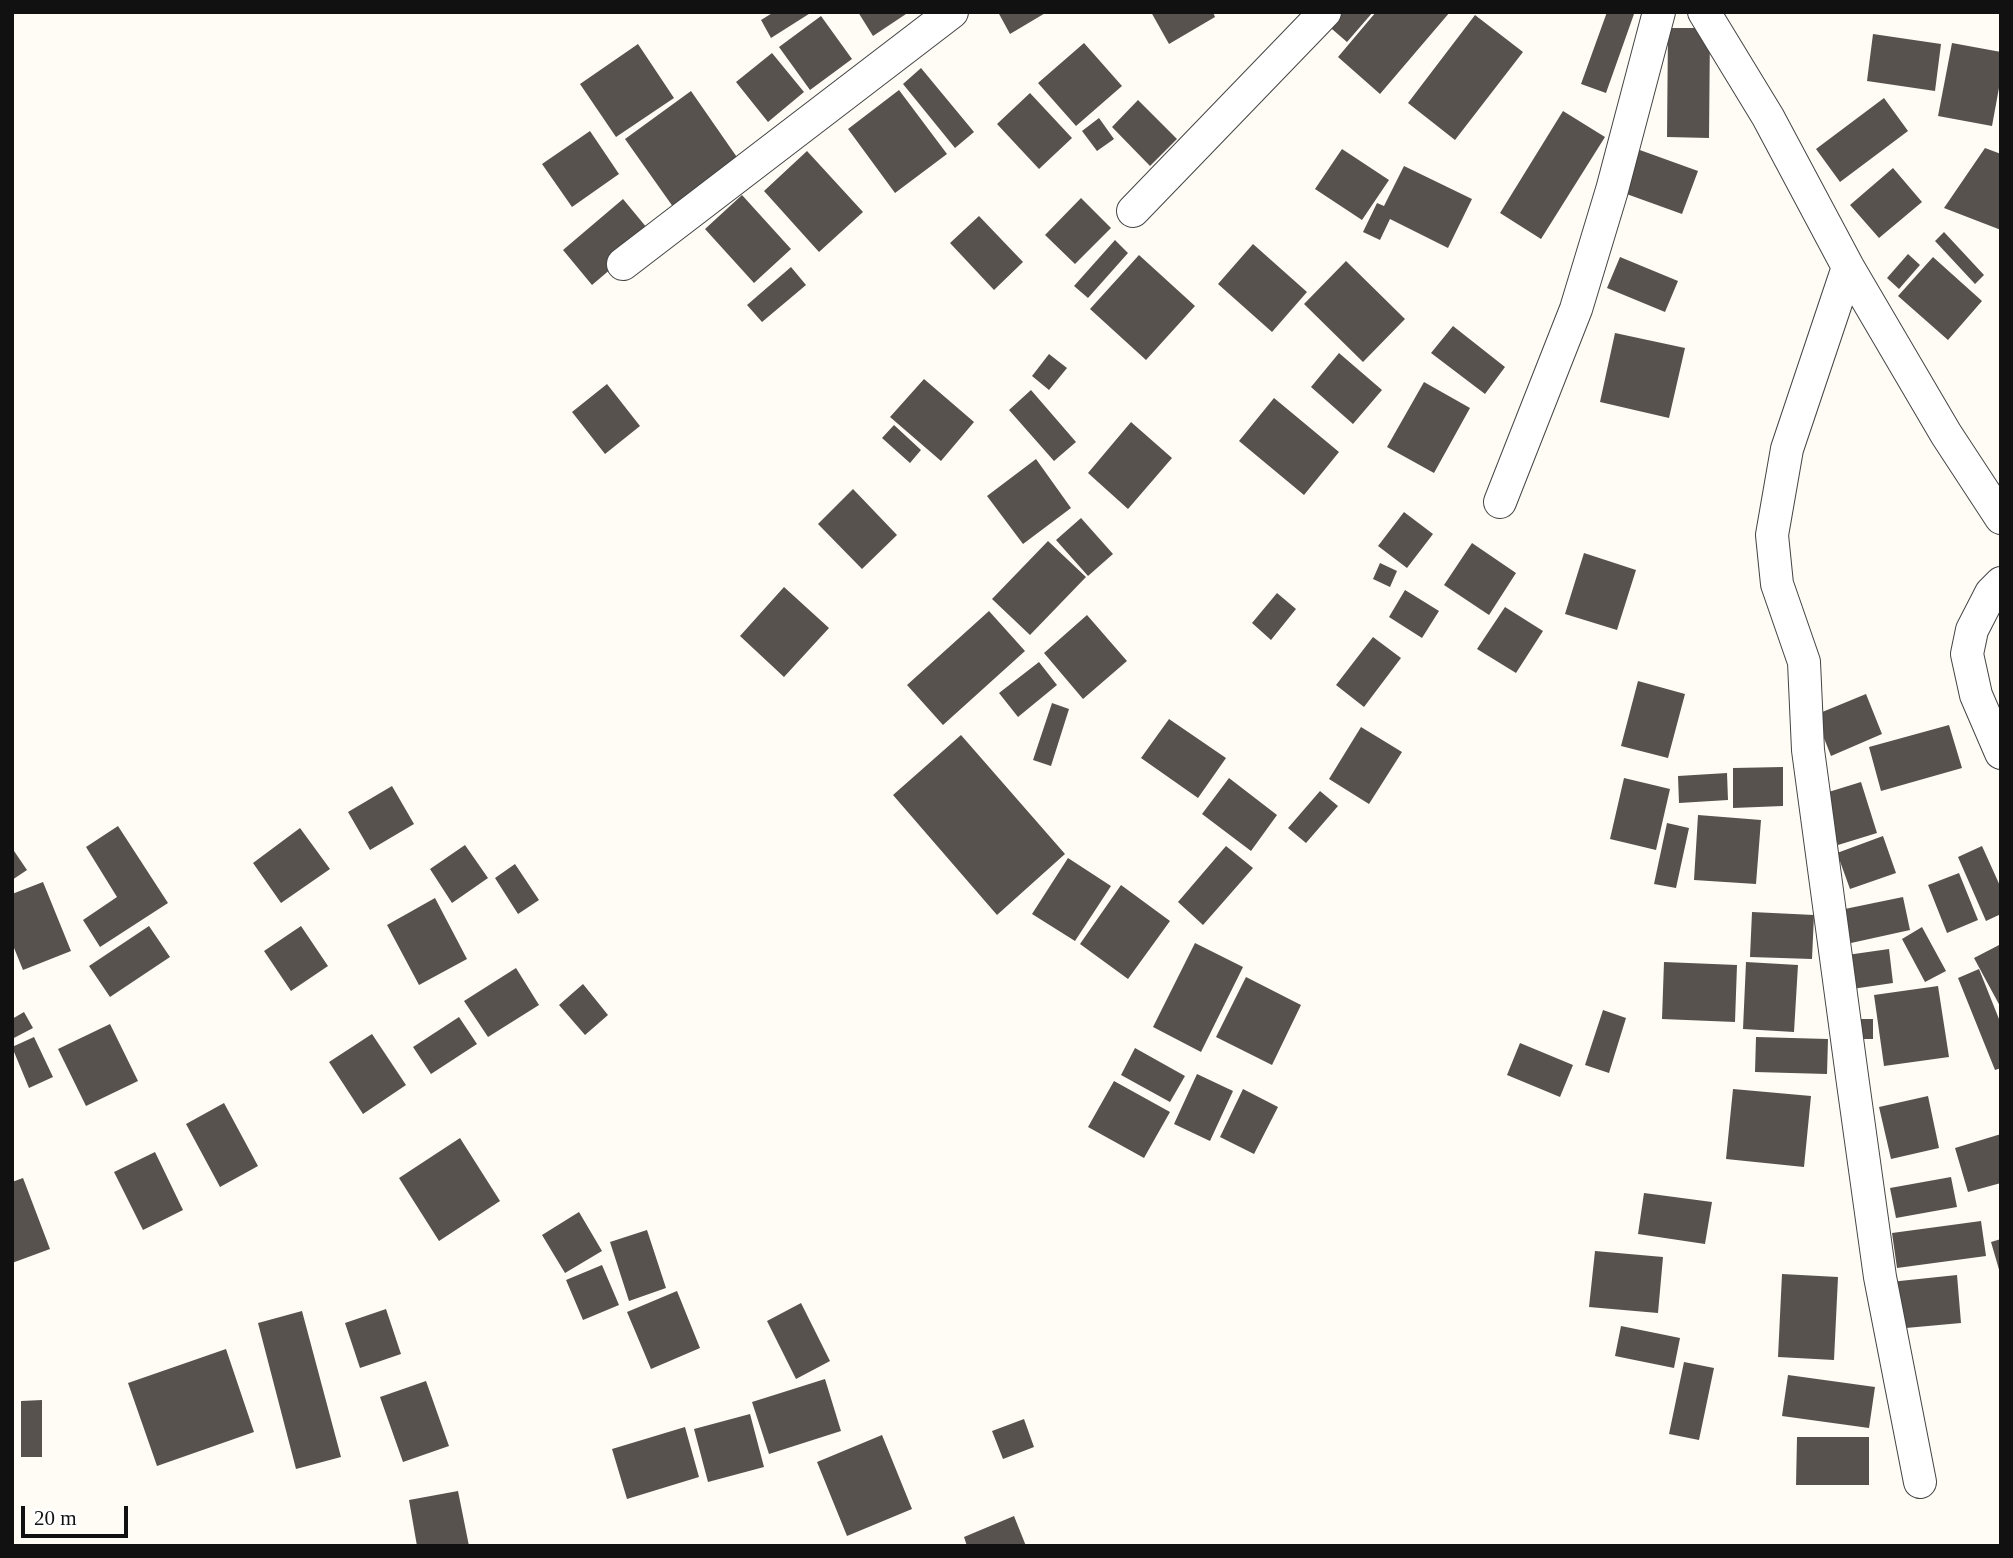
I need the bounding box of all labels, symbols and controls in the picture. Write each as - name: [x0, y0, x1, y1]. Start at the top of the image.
- scale bar: [24, 1492, 131, 1536]
- text: 20 m: [34, 1506, 77, 1530]

